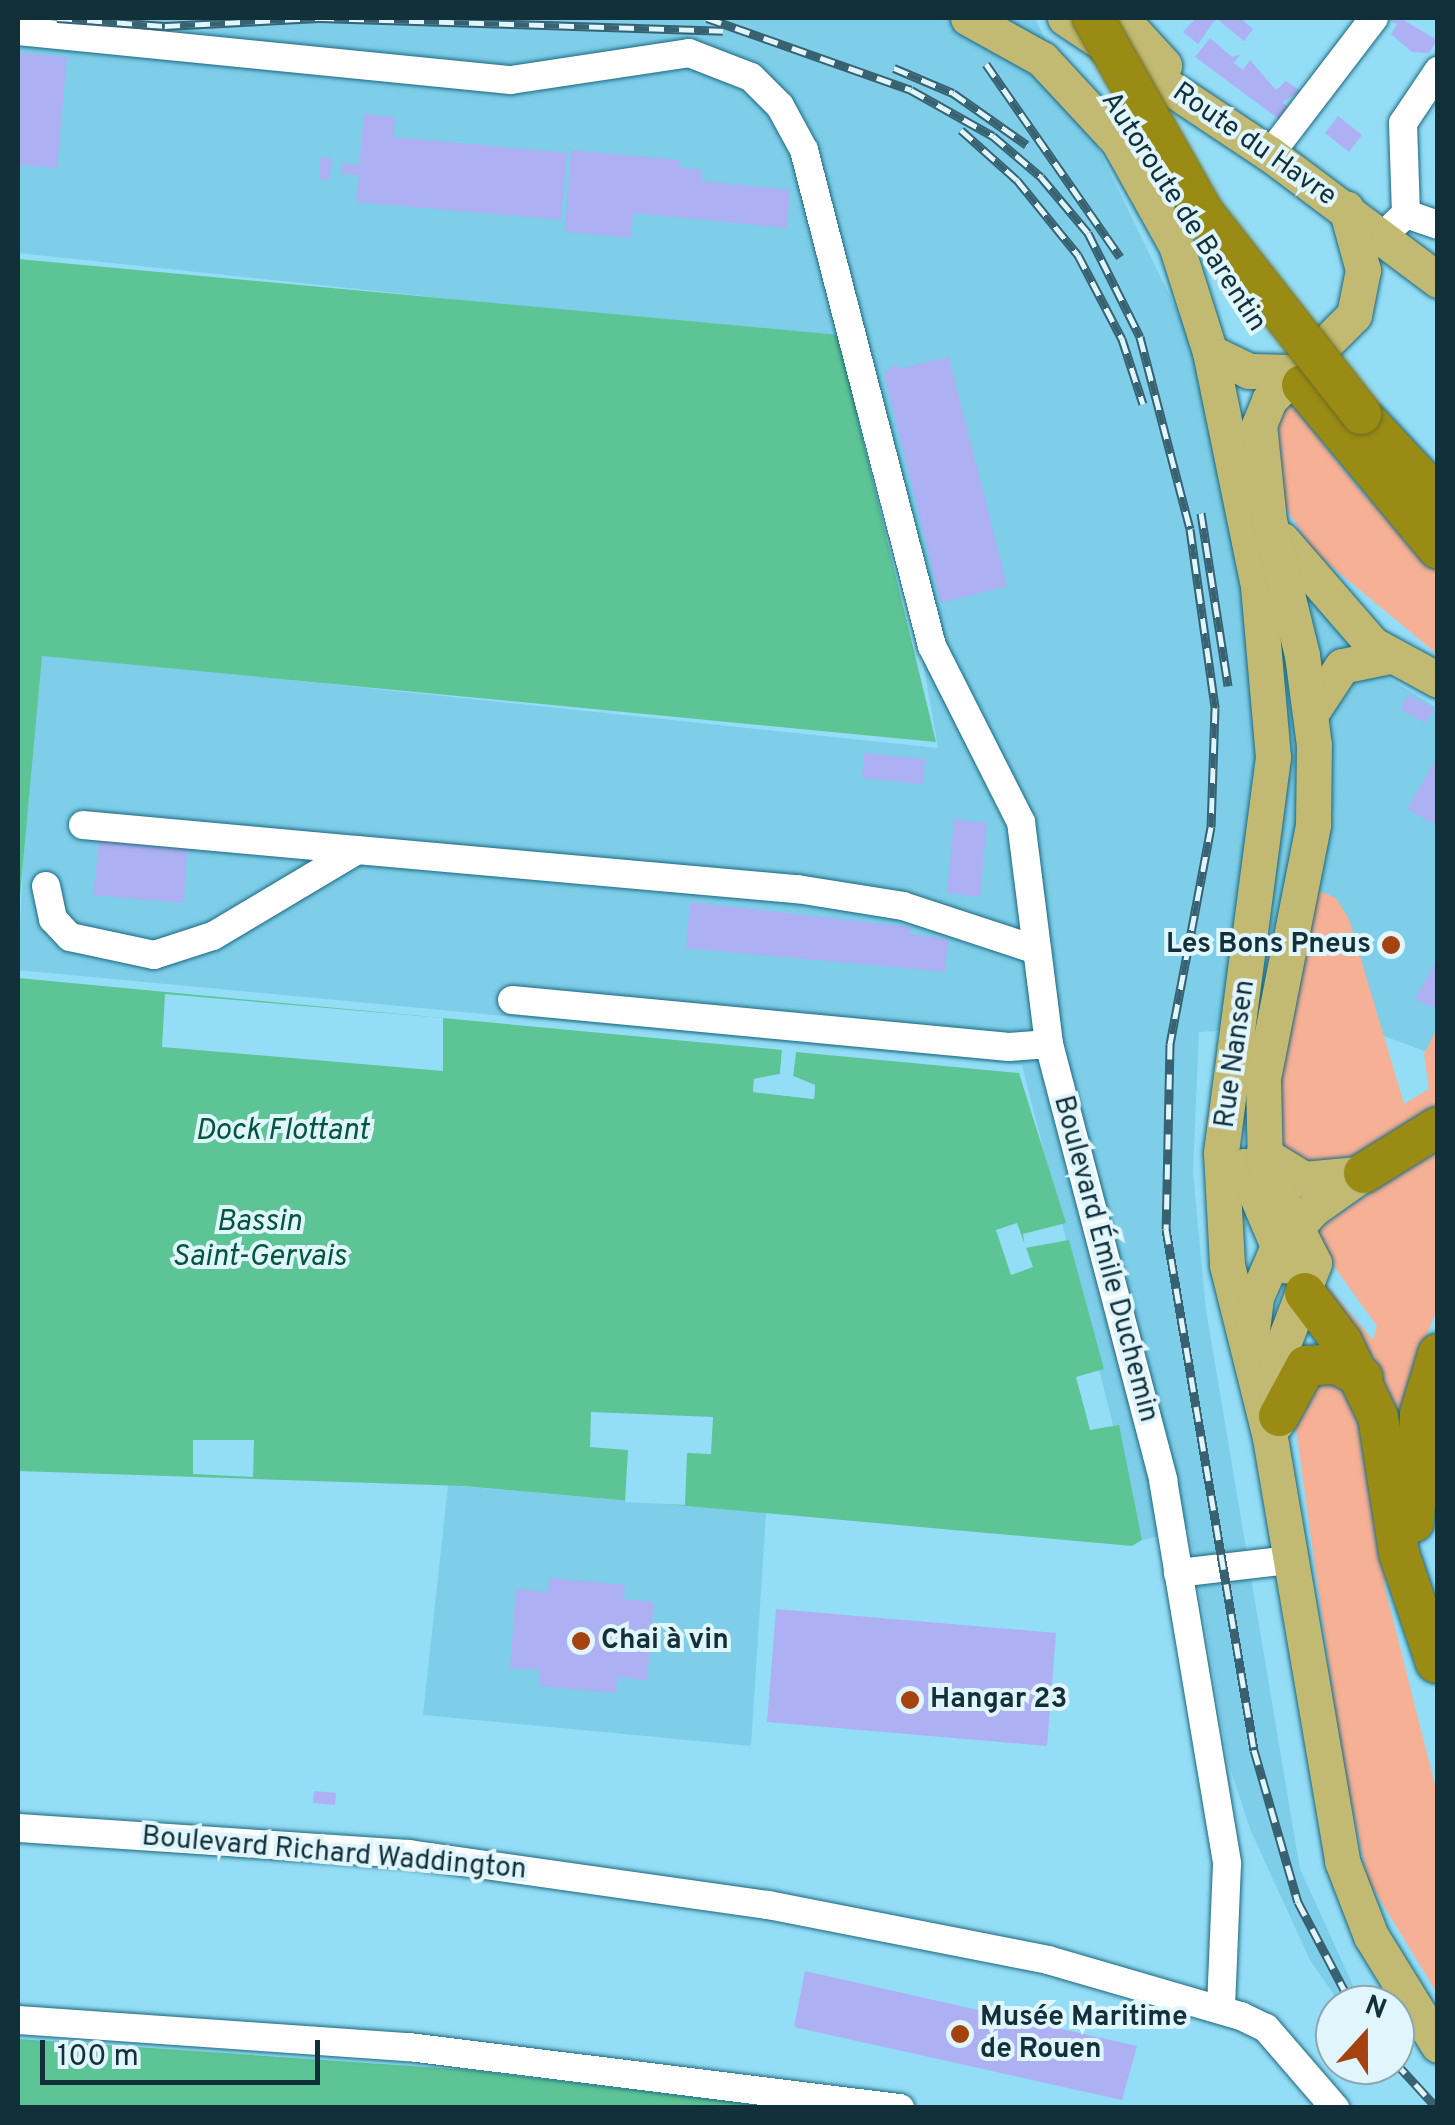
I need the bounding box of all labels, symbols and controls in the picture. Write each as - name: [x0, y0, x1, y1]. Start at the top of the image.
- street label: Route du Havre: [1165, 76, 1343, 214]
- street label: Autoroute de Barentin: [1093, 86, 1273, 338]
- place label: Les Bons Pneus: [1166, 928, 1371, 962]
- marker: Les Bons Pneus: [1380, 934, 1402, 956]
- street label: Rue Nansen: [1209, 978, 1263, 1130]
- street label: Boulevard Émile Duchemin: [1045, 1092, 1165, 1426]
- water label: Dock Flottant: [195, 1114, 369, 1150]
- water label: Bassin Saint-Gervais: [172, 1205, 346, 1276]
- place label: Chai à vin: [601, 1624, 729, 1658]
- marker: Chai à vin: [570, 1630, 592, 1652]
- place label: Hangar 23: [930, 1683, 1067, 1717]
- marker: Hangar 23: [899, 1689, 921, 1711]
- street label: Boulevard Richard Waddington: [140, 1820, 528, 1888]
- north arrow: [1315, 1985, 1415, 2085]
- text: N: [1359, 1988, 1391, 2029]
- place label: Musée Maritime de Rouen: [980, 2001, 1187, 2067]
- scale bar: [45, 2020, 325, 2082]
- marker: Musée Maritime de Rouen: [949, 2023, 971, 2045]
- text: 100 m: [57, 2039, 139, 2076]

